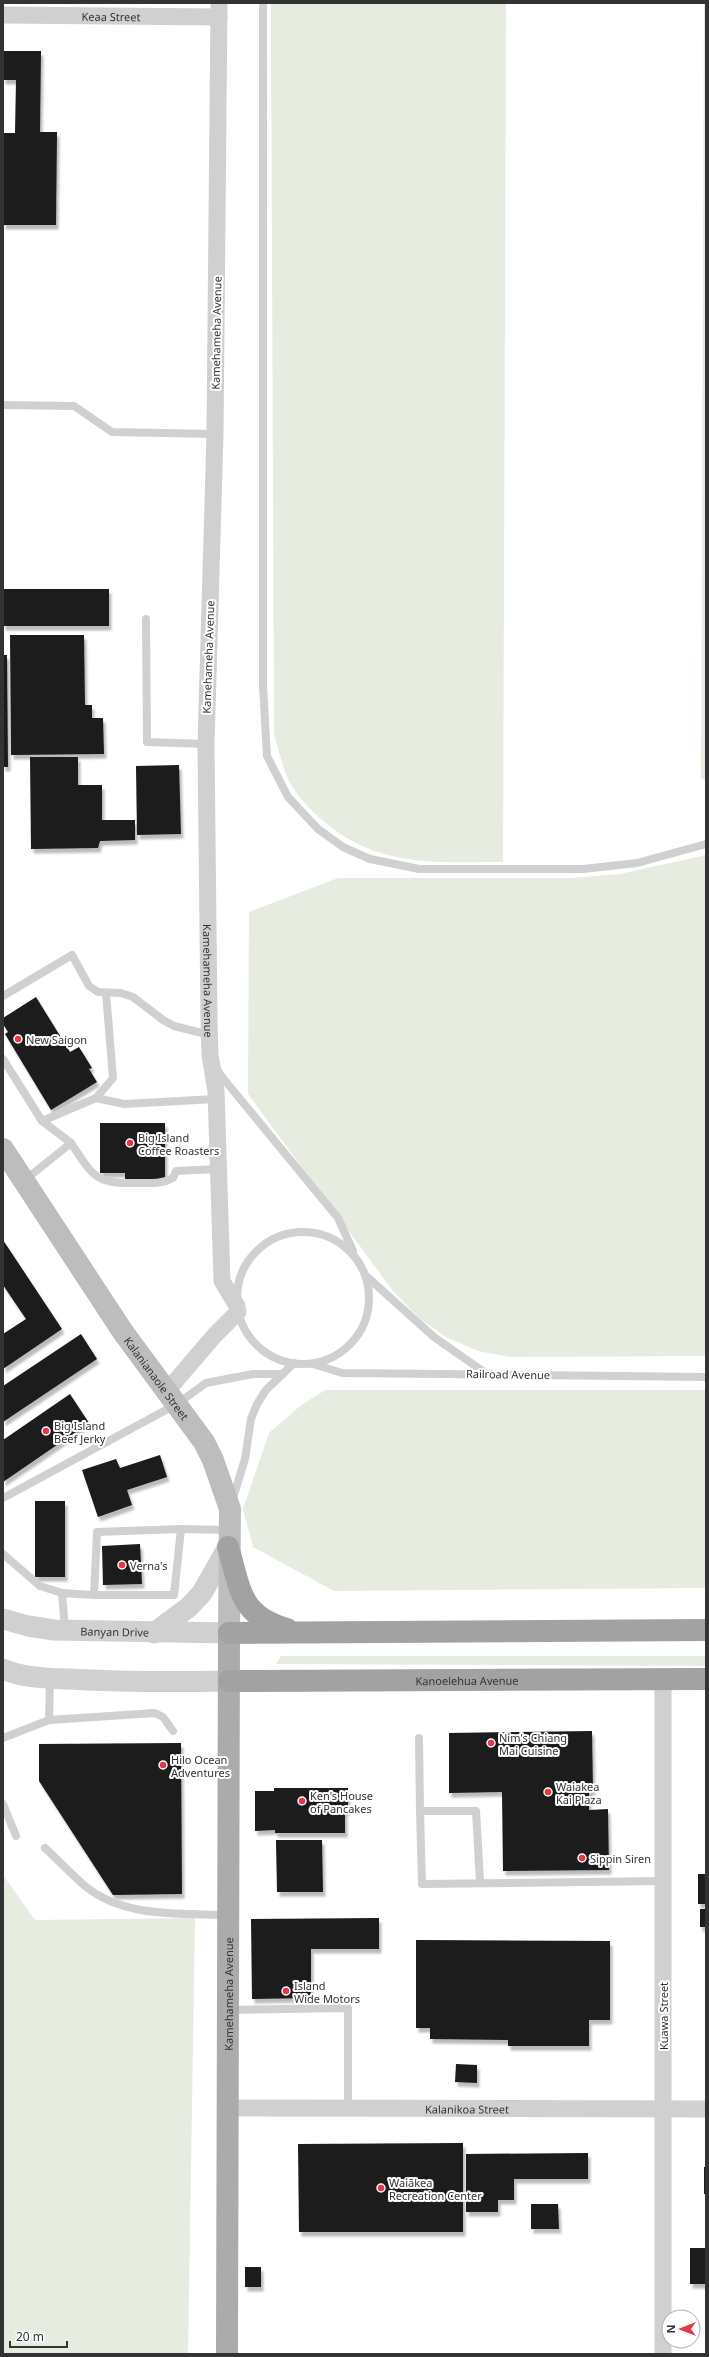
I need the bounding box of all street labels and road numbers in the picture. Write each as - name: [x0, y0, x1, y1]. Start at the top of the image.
- street label: Keaa Street: [81, 8, 141, 24]
- street label: Kamehameha Avenue: [208, 276, 224, 390]
- street label: Kamehameha Avenue: [199, 600, 217, 714]
- street label: Kamehameha Avenue: [200, 924, 217, 1038]
- street label: Kalanianaole Street: [121, 1333, 193, 1423]
- street label: Railroad Avenue: [466, 1366, 550, 1382]
- street label: Banyan Drive: [80, 1623, 149, 1639]
- street label: Kanoelehua Avenue: [415, 1672, 519, 1688]
- street label: Kamehameha Avenue: [220, 1937, 236, 2051]
- street label: Kuawa Street: [656, 1982, 671, 2050]
- street label: Kalanikoa Street: [425, 2101, 509, 2116]

